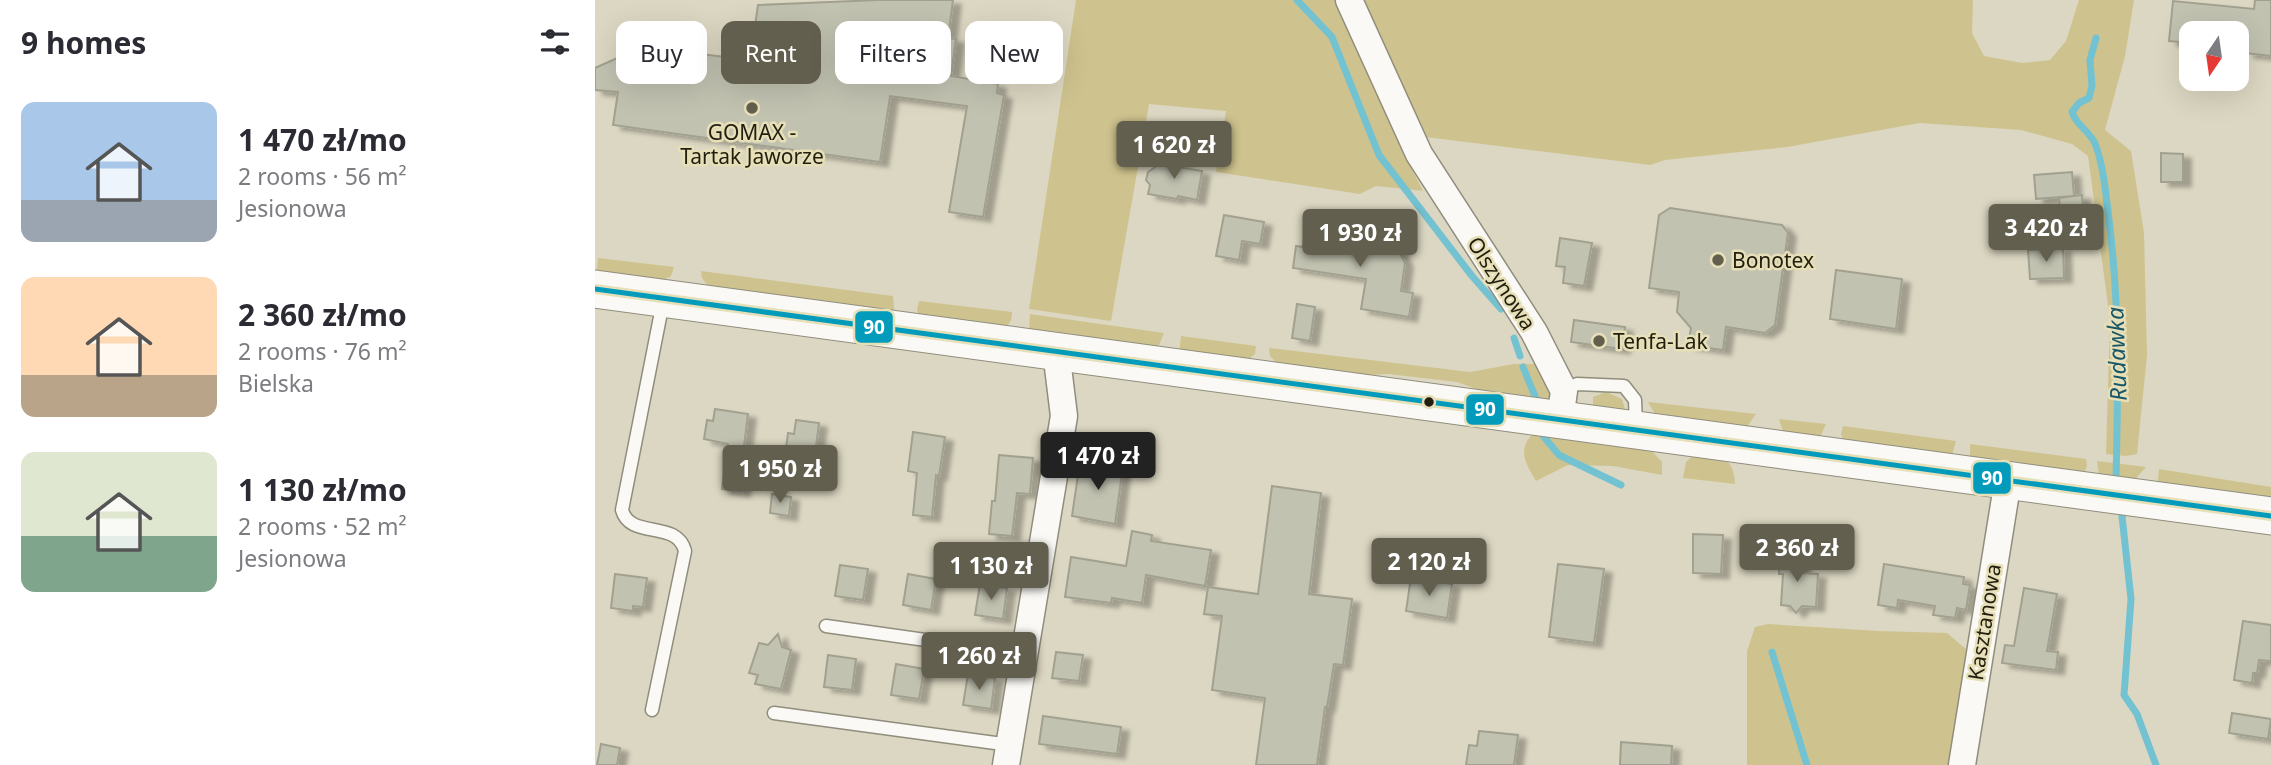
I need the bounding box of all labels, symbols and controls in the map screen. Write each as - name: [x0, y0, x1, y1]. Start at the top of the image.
- chip: Buy: [616, 21, 707, 84]
- chip: Rent: [721, 21, 821, 84]
- chip: Filters: [835, 21, 951, 84]
- chip: New: [965, 21, 1063, 84]
- north arrow: [2179, 21, 2249, 91]
- map controls: [2179, 21, 2249, 91]
- text: 9 homes: [21, 22, 146, 63]
- icon: filters: [536, 23, 574, 61]
- marker: GOMAX - Tartak Jaworze: [744, 100, 760, 116]
- place label: GOMAX - Tartak Jaworze: [680, 118, 824, 170]
- text: 1 470 zł/mo: [238, 119, 407, 160]
- pin: 1 620 zł: [1102, 122, 1246, 181]
- text: 1 620 zł: [1133, 128, 1215, 160]
- icon: home: [77, 130, 161, 214]
- text: 2 rooms · 56 m²: [238, 160, 407, 192]
- text: Jesionowa: [238, 192, 347, 224]
- pin: 3 420 zł: [1974, 204, 2118, 264]
- pin: 1 930 zł: [1288, 210, 1432, 269]
- text: 3 420 zł: [2005, 211, 2087, 243]
- text: 1 930 zł: [1319, 216, 1401, 248]
- street label: Olszynowa: [1461, 231, 1543, 335]
- place label: Bonotex: [1732, 246, 1814, 274]
- marker: Bonotex: [1710, 252, 1726, 268]
- text: 2 360 zł/mo: [238, 294, 407, 335]
- icon: home: [77, 305, 161, 389]
- water label: Rudawka: [2098, 306, 2134, 402]
- line badge: 90: [854, 310, 894, 344]
- text: 90: [863, 314, 885, 340]
- place label: Tenfa-Lak: [1613, 327, 1709, 355]
- marker: Tenfa-Lak: [1591, 333, 1607, 349]
- text: 2 rooms · 76 m²: [238, 335, 407, 367]
- text: Bielska: [238, 367, 314, 399]
- line badge: 90: [1465, 393, 1505, 426]
- unlabelled marker: [1422, 395, 1436, 409]
- text: 90: [1474, 396, 1496, 422]
- pin: 1 470 zł: [1026, 433, 1170, 492]
- text: 1 470 zł: [1057, 439, 1139, 471]
- pin: 1 950 zł: [708, 446, 852, 505]
- text: 1 950 zł: [739, 452, 821, 484]
- line badge: 90: [1972, 461, 2012, 495]
- text: 90: [1981, 465, 2003, 491]
- text: 1 130 zł/mo: [238, 469, 407, 510]
- icon: home: [77, 480, 161, 564]
- text: 2 rooms · 52 m²: [238, 510, 407, 542]
- pin: 2 360 zł: [1725, 524, 1869, 584]
- text: 2 360 zł: [1756, 531, 1838, 563]
- pin: 2 120 zł: [1357, 538, 1501, 598]
- text: Jesionowa: [238, 542, 347, 574]
- pin: 1 130 zł: [919, 542, 1063, 602]
- text: 2 120 zł: [1388, 545, 1470, 577]
- text: 1 130 zł: [950, 549, 1032, 581]
- street label: Kasztanowa: [1961, 562, 2007, 682]
- pin: 1 260 zł: [907, 632, 1051, 692]
- text: 1 260 zł: [938, 639, 1020, 671]

